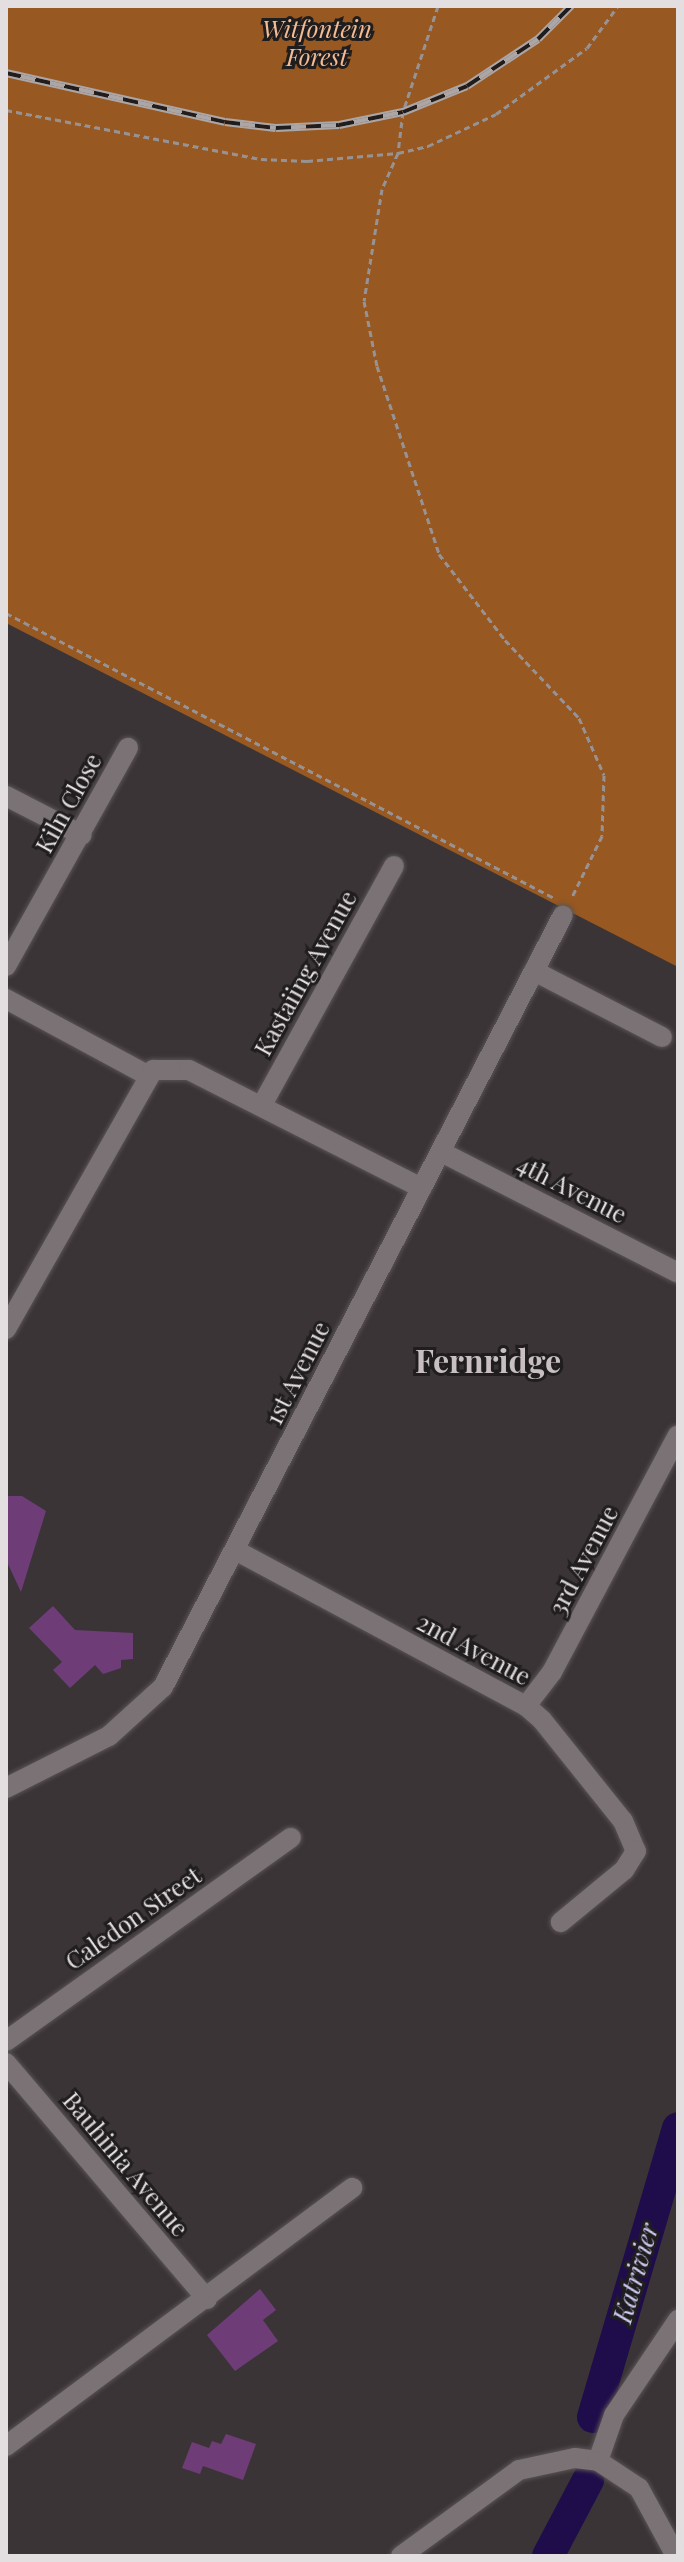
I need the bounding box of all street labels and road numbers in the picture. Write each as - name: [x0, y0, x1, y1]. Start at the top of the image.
- street label: Kiln Close: [29, 748, 107, 858]
- street label: Kastaiing Avenue: [248, 885, 362, 1061]
- street label: 4th Avenue: [512, 1149, 632, 1229]
- street label: 1st Avenue: [258, 1316, 336, 1430]
- street label: 3rd Avenue: [542, 1500, 624, 1620]
- street label: 2nd Avenue: [412, 1607, 536, 1691]
- street label: Caledon Street: [60, 1861, 206, 1975]
- street label: Bauhinia Avenue: [57, 2086, 195, 2242]

